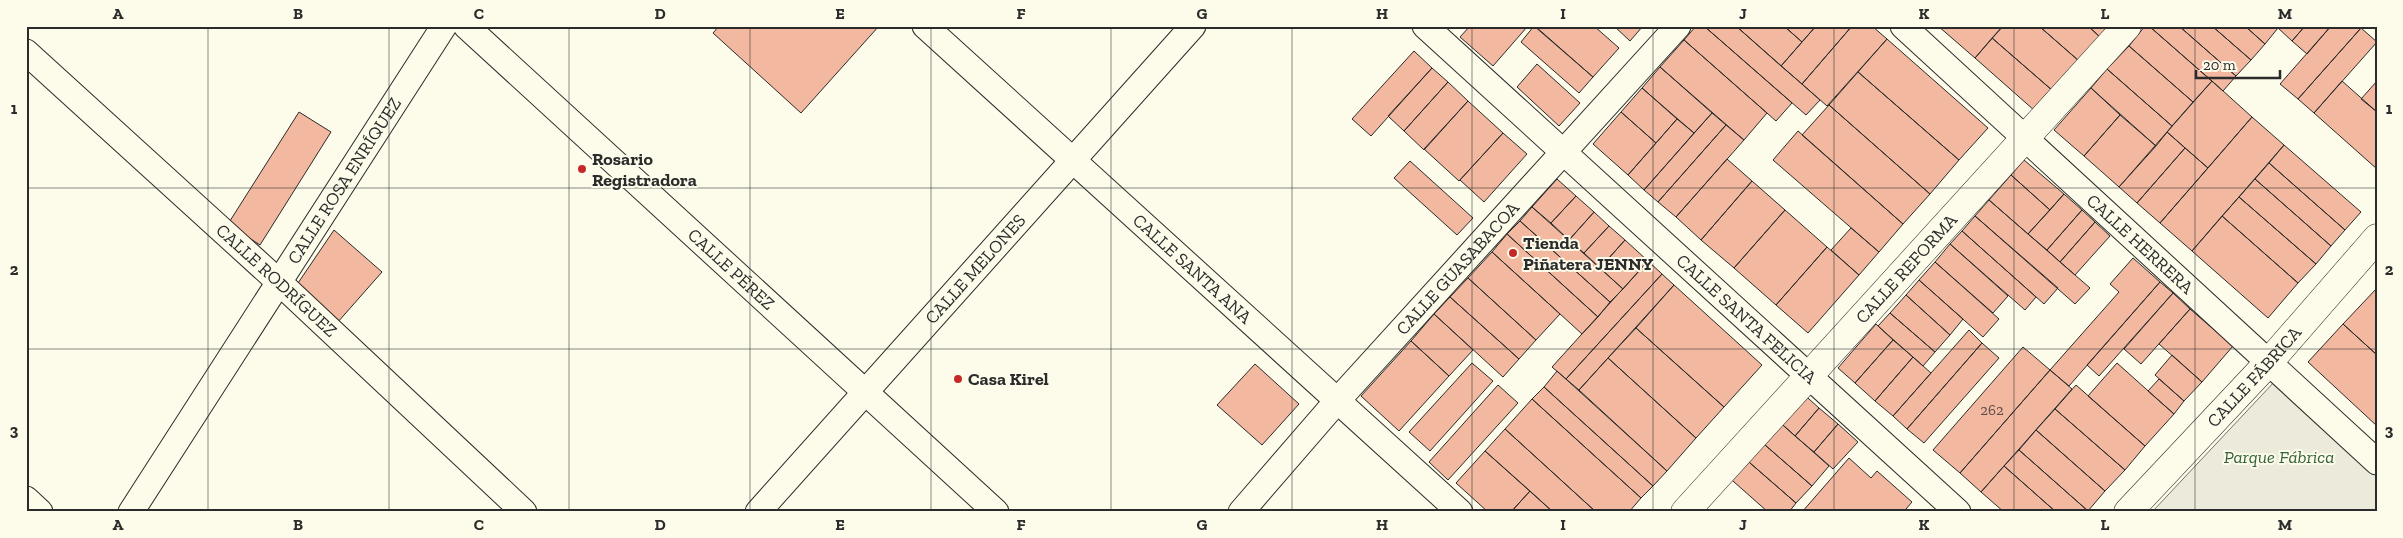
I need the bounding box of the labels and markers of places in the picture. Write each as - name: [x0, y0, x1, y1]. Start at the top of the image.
- place label: Rosario Registradora: [592, 148, 697, 191]
- marker: Rosario Registradora: [576, 163, 588, 175]
- place label: Tienda Piñatera JENNY: [1523, 232, 1654, 275]
- marker: Tienda Piñatera JENNY: [1507, 247, 1519, 259]
- place label: Casa Kirel: [968, 368, 1049, 390]
- marker: Casa Kirel: [952, 373, 964, 385]

